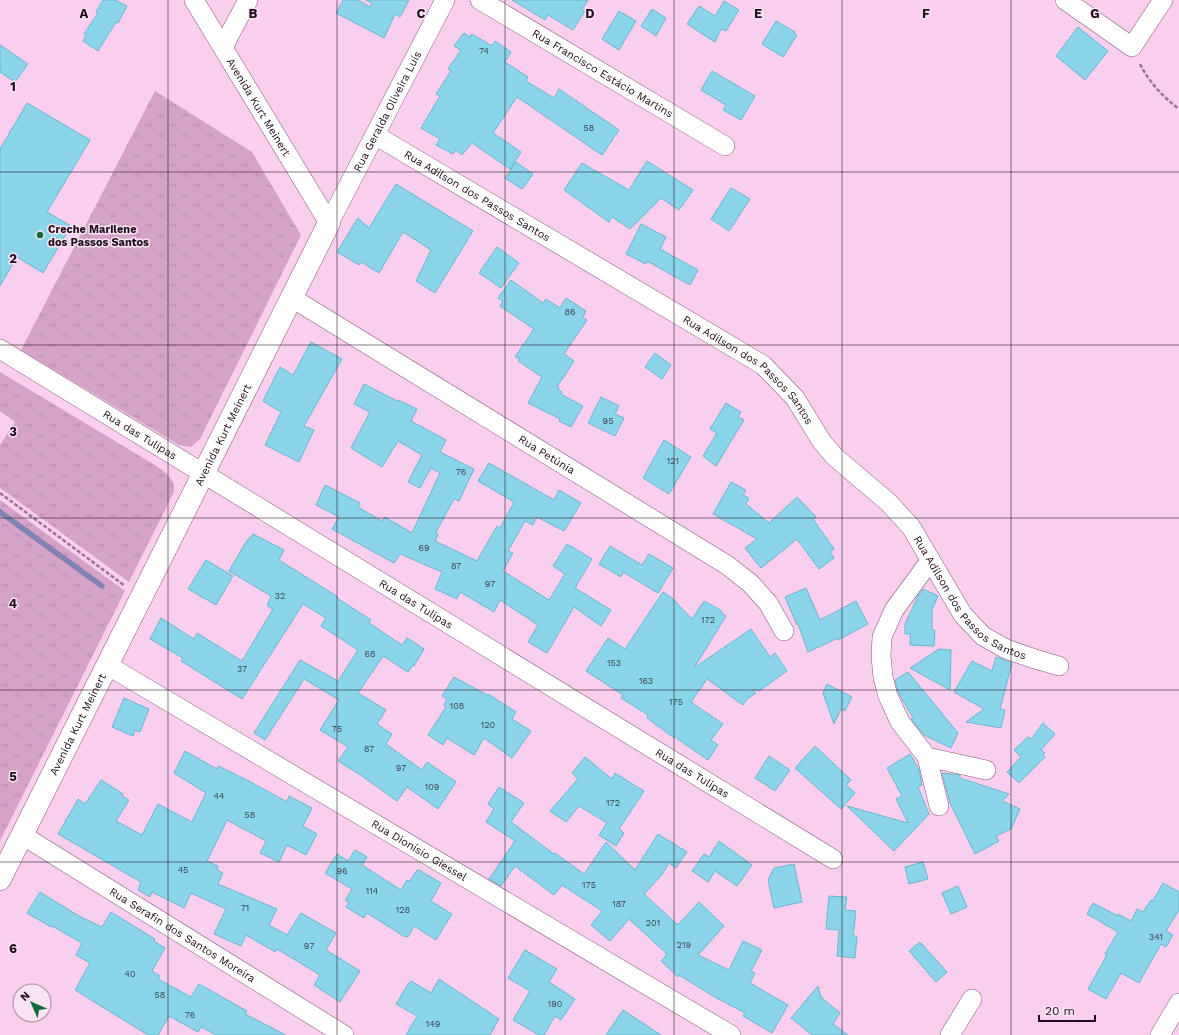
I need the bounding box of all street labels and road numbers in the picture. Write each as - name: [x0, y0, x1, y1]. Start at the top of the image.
- street label: Rua Francisco Estácio Martins: [530, 26, 676, 120]
- street label: Rua Geralda Oliveira Luís: [350, 48, 424, 174]
- street label: Avenida Kurt Meinert: [224, 56, 294, 159]
- street label: Rua Adilson dos Passos Santos: [402, 147, 553, 244]
- street label: Rua Adilson dos Passos Santos: [681, 313, 816, 427]
- street label: Avenida Kurt Meinert: [192, 381, 254, 488]
- street label: Rua das Tulipas: [101, 407, 179, 462]
- street label: Rua Petúnia: [516, 432, 577, 477]
- street label: Rua Adilson dos Passos Santos: [911, 533, 1028, 662]
- street label: Rua das Tulipas: [377, 576, 456, 631]
- street label: Avenida Kurt Meinert: [47, 671, 109, 777]
- street label: Rua das Tulipas: [653, 745, 732, 801]
- street label: Rua Dionísio Giessel: [369, 817, 470, 884]
- street label: Rua Serafin dos Santos Moreira: [107, 884, 258, 985]

